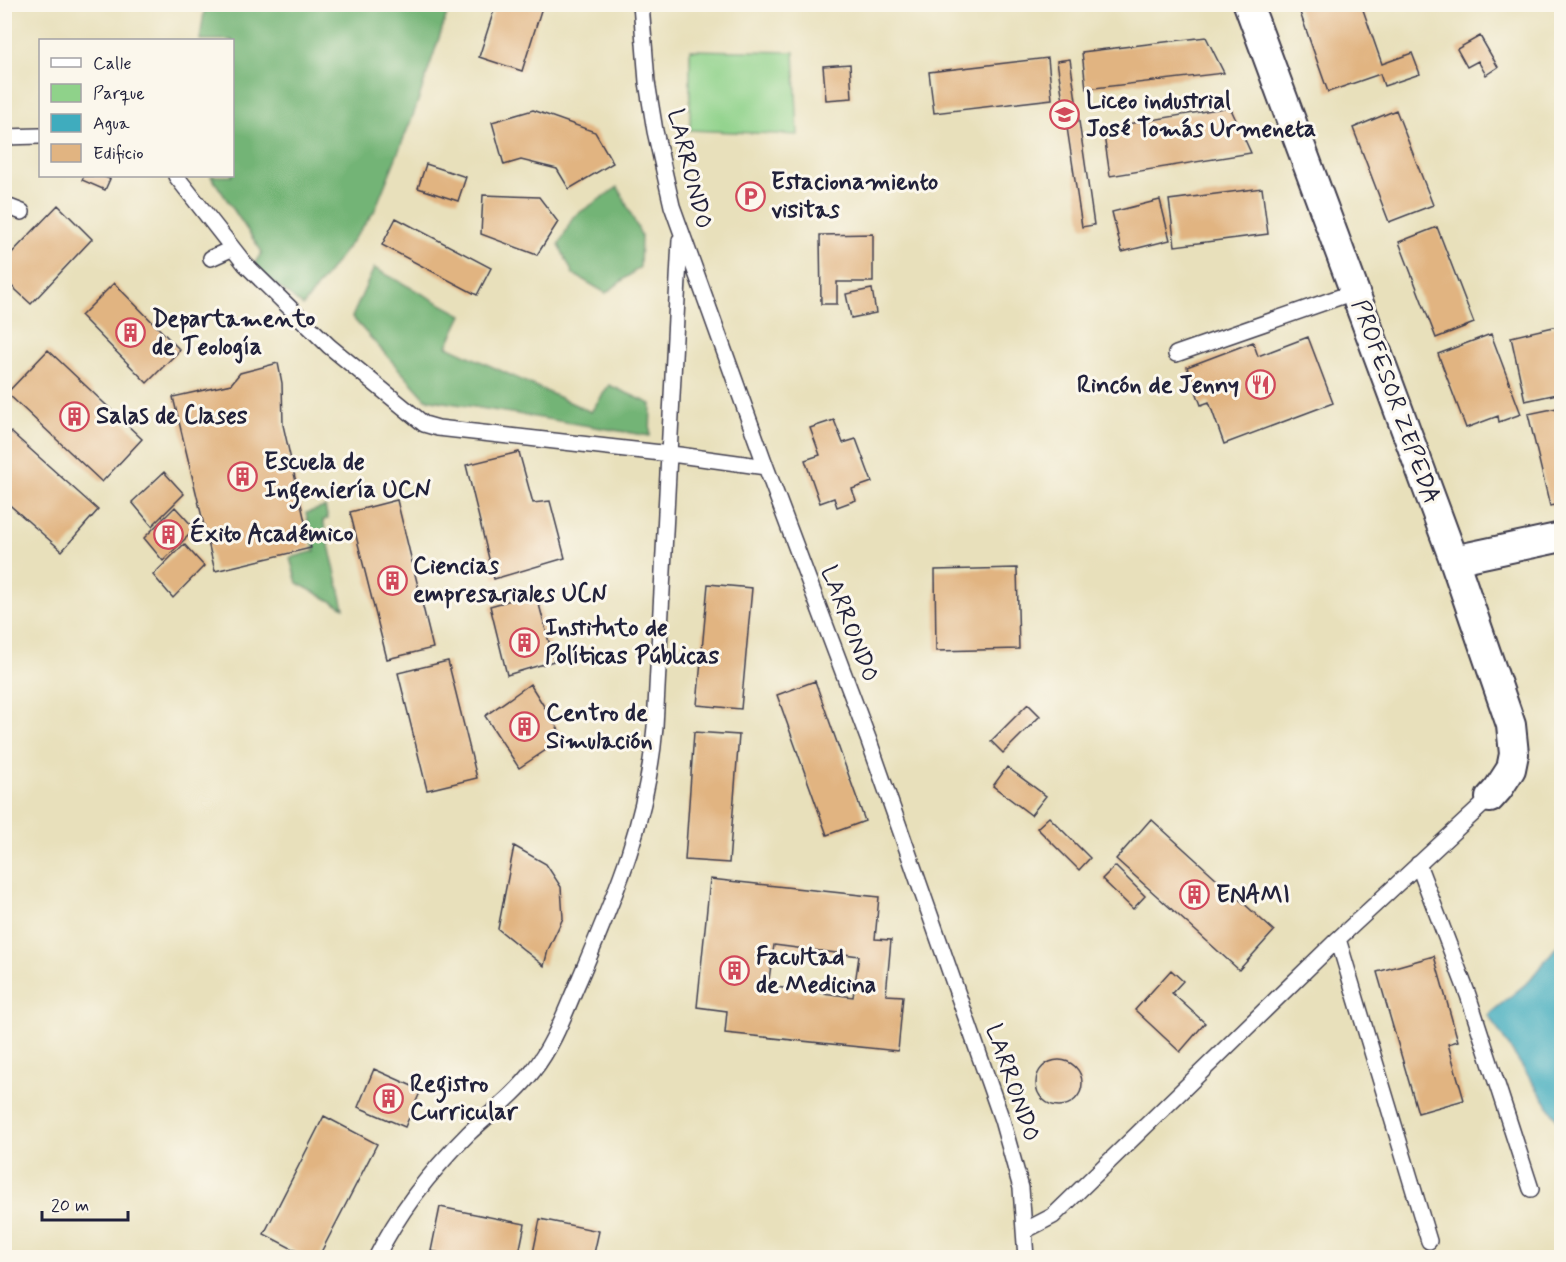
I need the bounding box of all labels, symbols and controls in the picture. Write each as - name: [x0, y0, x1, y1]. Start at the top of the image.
- legend: [39, 39, 234, 177]
- text: Calle: [93, 52, 132, 76]
- text: Parque: [93, 82, 145, 106]
- place label: Liceo industrial José Tomás Urmeneta: [1086, 86, 1316, 145]
- school or university icon: Liceo industrial José Tomás Urmeneta: [1049, 99, 1081, 131]
- street label: LARRONDO: [659, 106, 719, 232]
- text: Agua: [93, 112, 130, 136]
- text: Edificio: [93, 142, 144, 166]
- place label: Estacionamiento visitas: [771, 167, 938, 226]
- parking icon: Estacionamiento visitas: [734, 180, 766, 212]
- street label: PROFESOR ZEPEDA: [1344, 295, 1446, 509]
- place label: Departamento de Teología: [152, 304, 315, 364]
- building icon: Departamento de Teología: [115, 317, 147, 349]
- restaurant icon: Rincón de Jenny: [1244, 369, 1276, 401]
- place label: Rincón de Jenny: [1077, 370, 1239, 401]
- building icon: Salas de Clases: [59, 400, 91, 432]
- place label: Salas de Clases: [96, 401, 248, 432]
- place label: Escuela de Ingeniería UCN: [264, 447, 431, 509]
- building icon: Escuela de Ingeniería UCN: [227, 460, 259, 492]
- place label: Éxito Académico: [190, 517, 354, 550]
- building icon: Éxito Académico: [153, 518, 185, 550]
- place label: Ciencias empresariales UCN: [413, 551, 607, 610]
- street label: LARRONDO: [813, 561, 885, 687]
- building icon: Ciencias empresariales UCN: [376, 564, 408, 596]
- place label: Instituto de Políticas Públicas: [545, 613, 719, 672]
- building icon: Instituto de Políticas Públicas: [508, 626, 540, 658]
- place label: Centro de Simulación: [546, 698, 653, 757]
- building icon: Centro de Simulación: [509, 711, 541, 743]
- building icon: ENAMI: [1179, 879, 1211, 911]
- place label: ENAMI: [1216, 880, 1290, 911]
- place label: Facultad de Medicina: [756, 942, 877, 1001]
- building icon: Facultad de Medicina: [719, 955, 751, 987]
- street label: LARRONDO: [977, 1020, 1047, 1146]
- place label: Registro Curricular: [410, 1069, 519, 1128]
- building icon: Registro Curricular: [373, 1082, 405, 1114]
- scale bar: [42, 1184, 128, 1222]
- text: 20 m: [51, 1194, 89, 1218]

